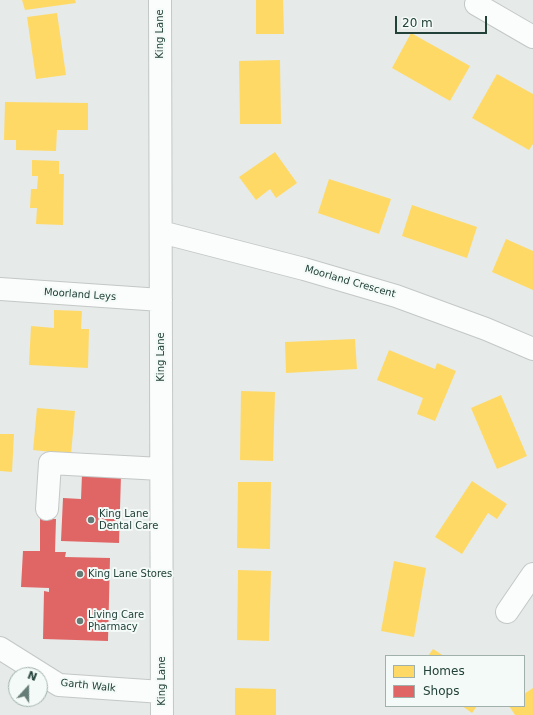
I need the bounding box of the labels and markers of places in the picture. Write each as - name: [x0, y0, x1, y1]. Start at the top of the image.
- place label: King Lane Dental Care: [99, 508, 158, 532]
- marker: King Lane Dental Care: [86, 515, 96, 525]
- place label: King Lane Stores: [88, 568, 172, 580]
- marker: King Lane Stores: [75, 569, 85, 579]
- place label: Living Care Pharmacy: [88, 609, 144, 632]
- marker: Living Care Pharmacy: [75, 616, 85, 626]

